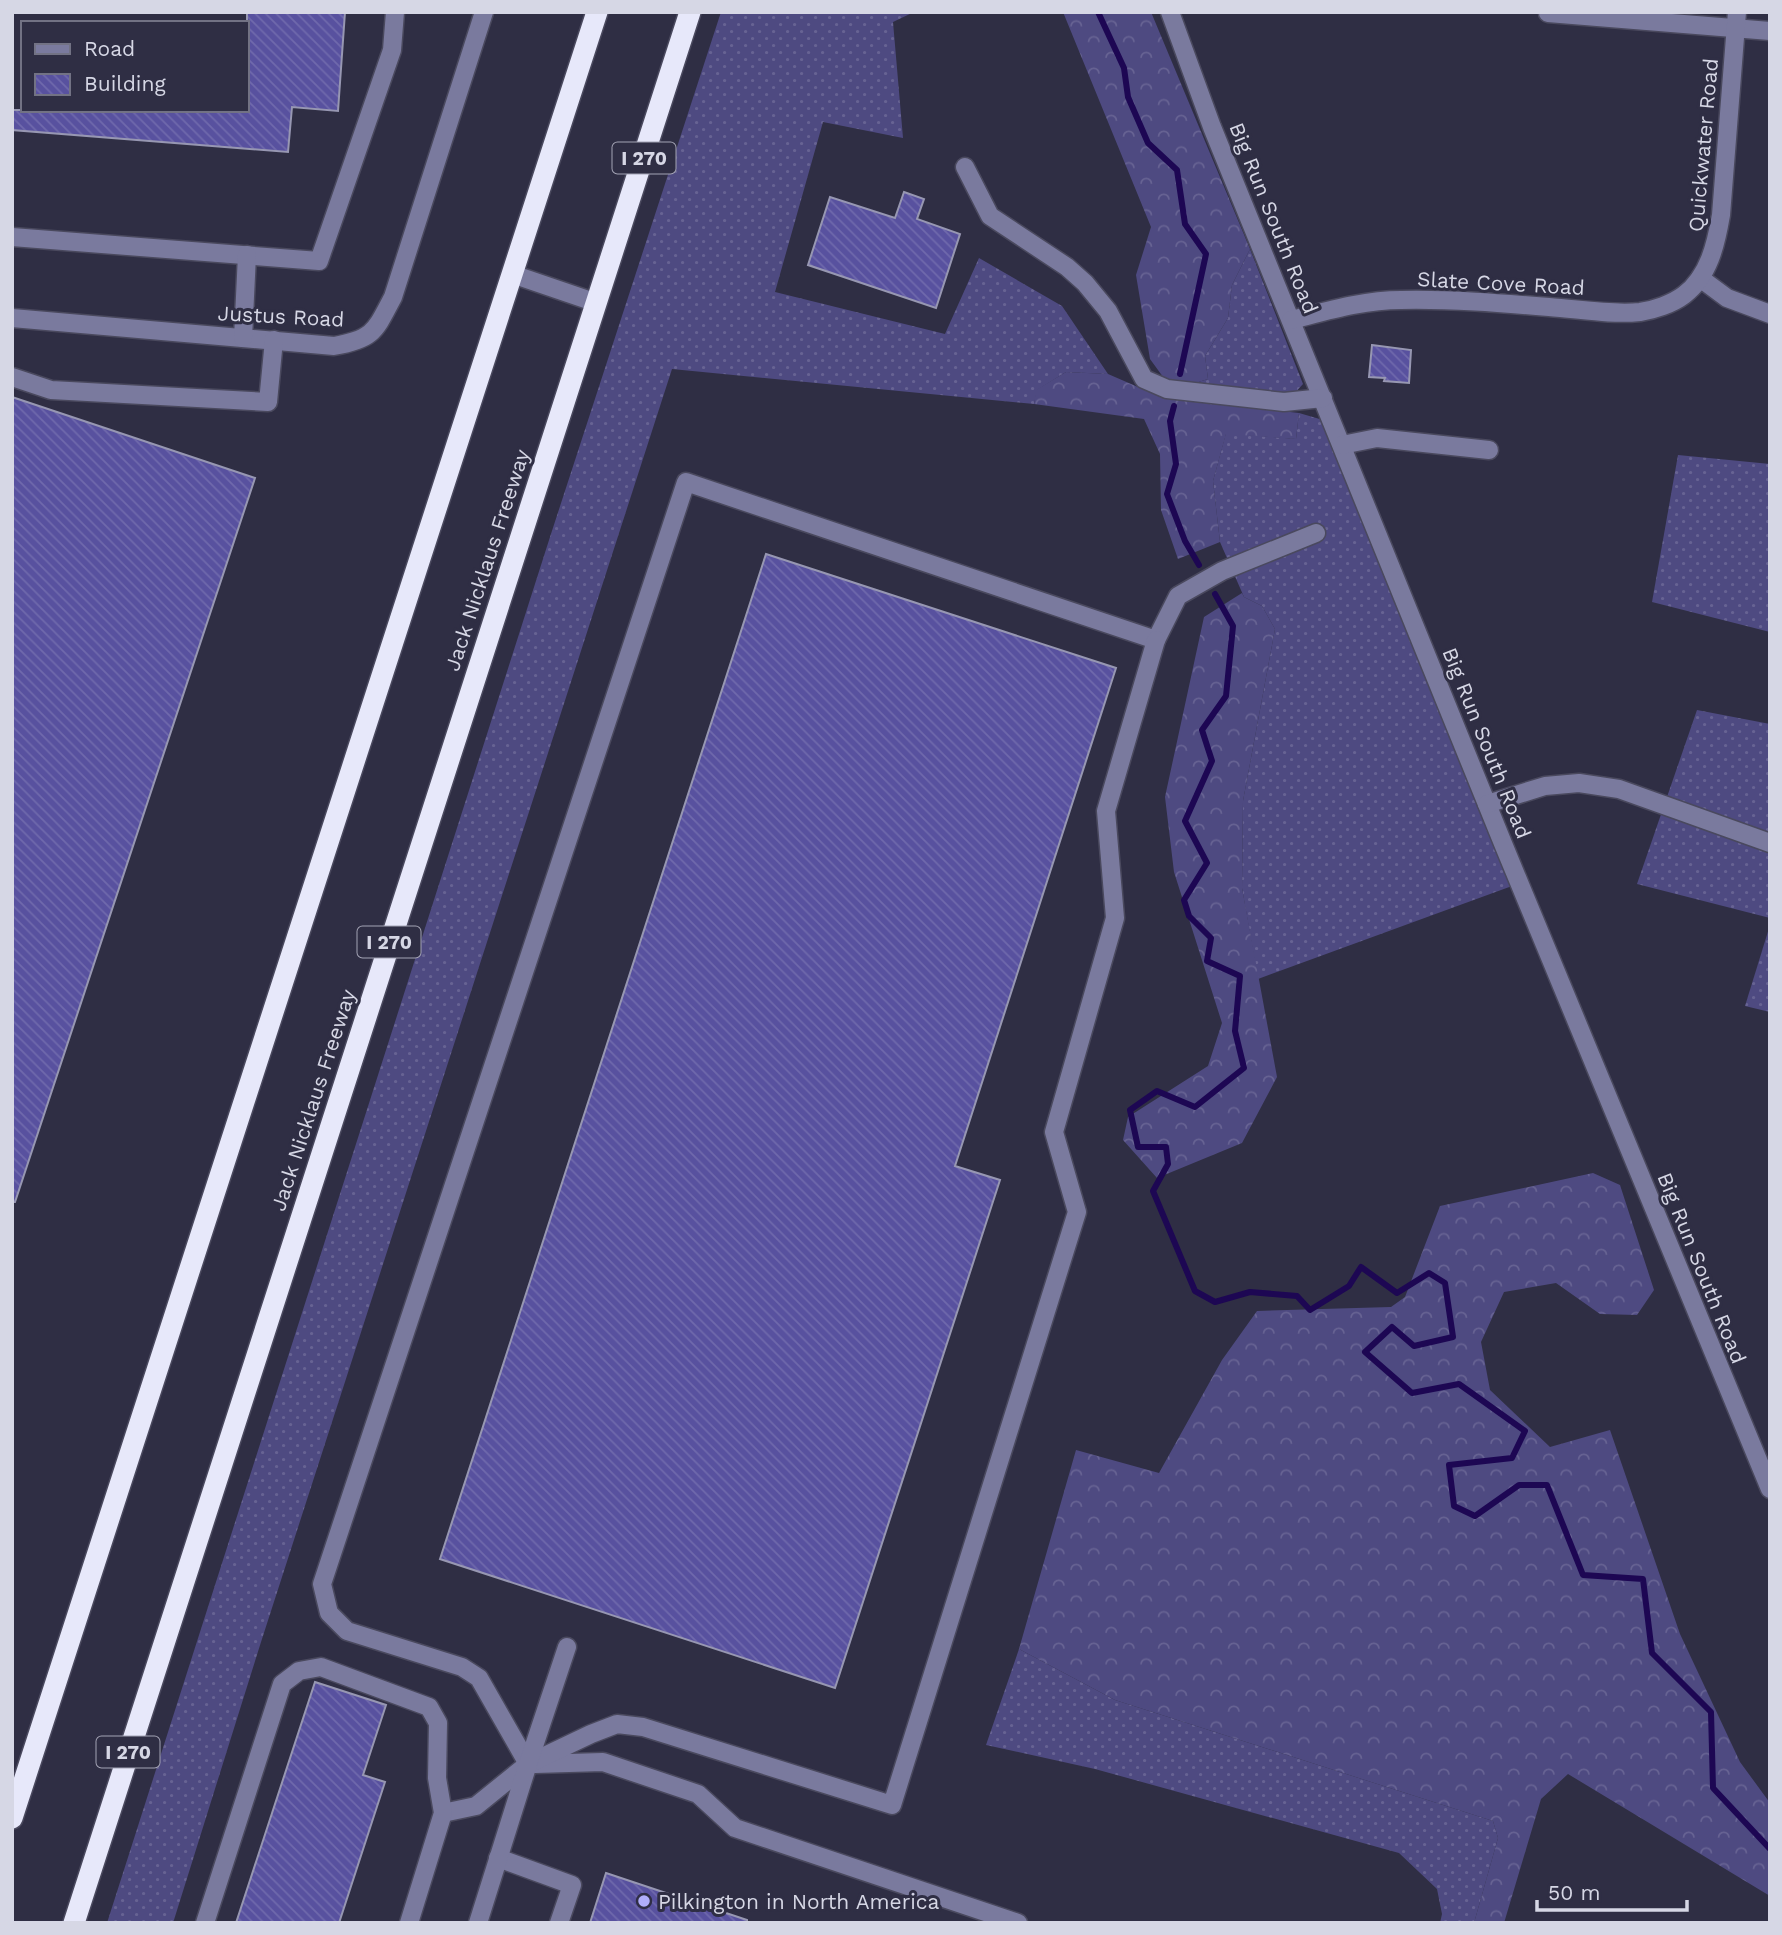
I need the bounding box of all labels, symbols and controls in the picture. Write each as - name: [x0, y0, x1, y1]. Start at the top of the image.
- legend: [21, 21, 248, 112]
- text: Road: [84, 36, 135, 61]
- street label: Quickwater Road: [1683, 57, 1723, 233]
- text: Building: [84, 71, 166, 96]
- street label: Big Run South Road: [1224, 119, 1324, 317]
- road number: I 270: [612, 142, 676, 174]
- street label: Slate Cove Road: [1417, 266, 1585, 300]
- street label: Justus Road: [217, 300, 345, 332]
- street label: Jack Nicklaus Freeway: [439, 446, 535, 674]
- street label: Big Run South Road: [1437, 644, 1537, 842]
- road number: I 270: [358, 926, 420, 958]
- street label: Jack Nicklaus Freeway: [265, 986, 361, 1214]
- street label: Big Run South Road: [1652, 1169, 1752, 1367]
- road number: I 270: [96, 1736, 160, 1768]
- scale bar: [1537, 1868, 1688, 1912]
- text: 50 m: [1548, 1880, 1600, 1905]
- place label: Pilkington in North America: [658, 1889, 940, 1914]
- marker: Pilkington in North America: [636, 1893, 652, 1909]

